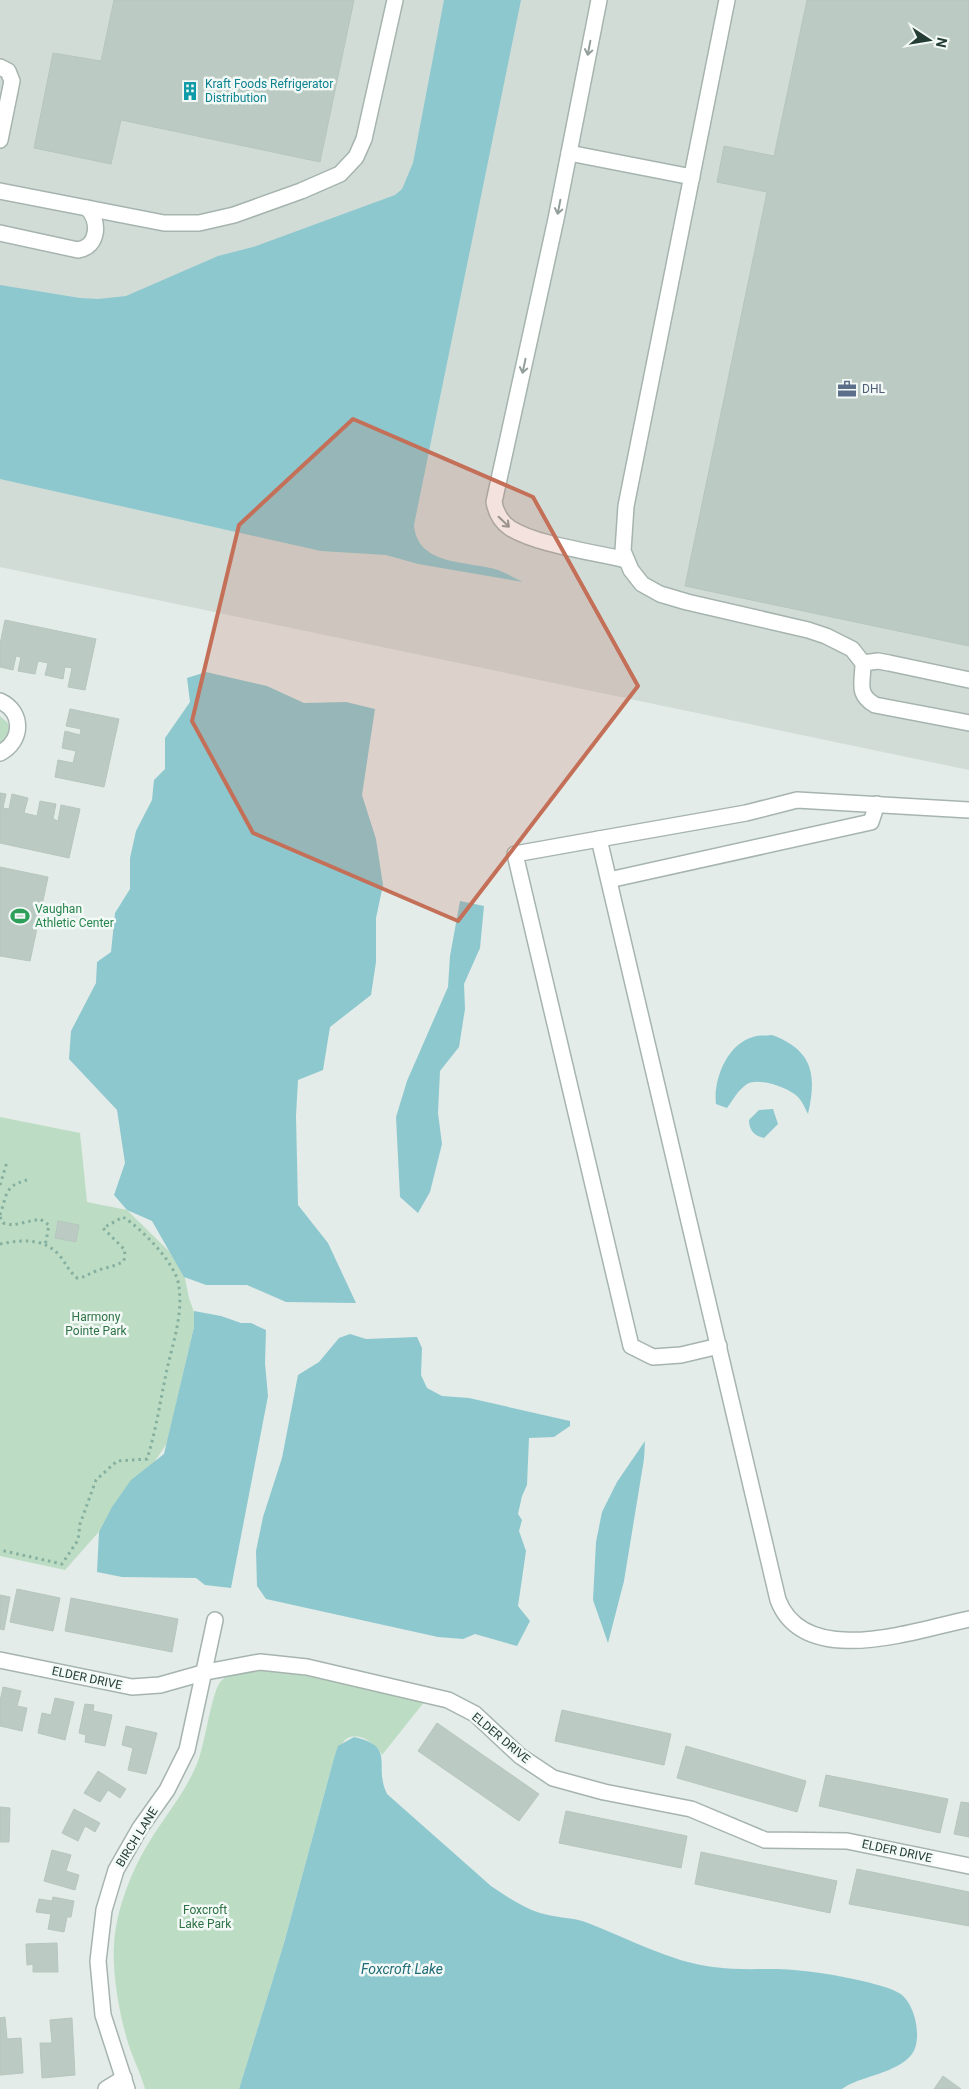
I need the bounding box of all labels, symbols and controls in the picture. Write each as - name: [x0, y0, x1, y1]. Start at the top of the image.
- north arrow: [904, 15, 954, 65]
- text: N: [933, 36, 951, 49]
- one-way arrow: [583, 39, 593, 55]
- place label: Kraft Foods Refrigerator Distribution: [205, 77, 333, 105]
- building icon: Kraft Foods Refrigerator Distribution: [179, 80, 201, 102]
- one-way arrow: [553, 199, 563, 215]
- one-way arrow: [519, 358, 528, 374]
- office icon: DHL: [836, 378, 858, 400]
- place label: DHL: [862, 382, 885, 396]
- one-way arrow: [498, 516, 510, 528]
- place label: Vaughan Athletic Center: [35, 902, 114, 930]
- sports icon: Vaughan Athletic Center: [9, 905, 31, 927]
- park label: Harmony Pointe Park: [65, 1310, 128, 1338]
- street label: ELDER DRIVE: [51, 1664, 124, 1692]
- street label: ELDER DRIVE: [469, 1710, 533, 1766]
- street label: BIRCH LANE: [113, 1805, 161, 1869]
- street label: ELDER DRIVE: [861, 1837, 934, 1865]
- park label: Foxcroft Lake Park: [179, 1903, 232, 1931]
- water label: Foxcroft Lake: [361, 1961, 443, 1977]

